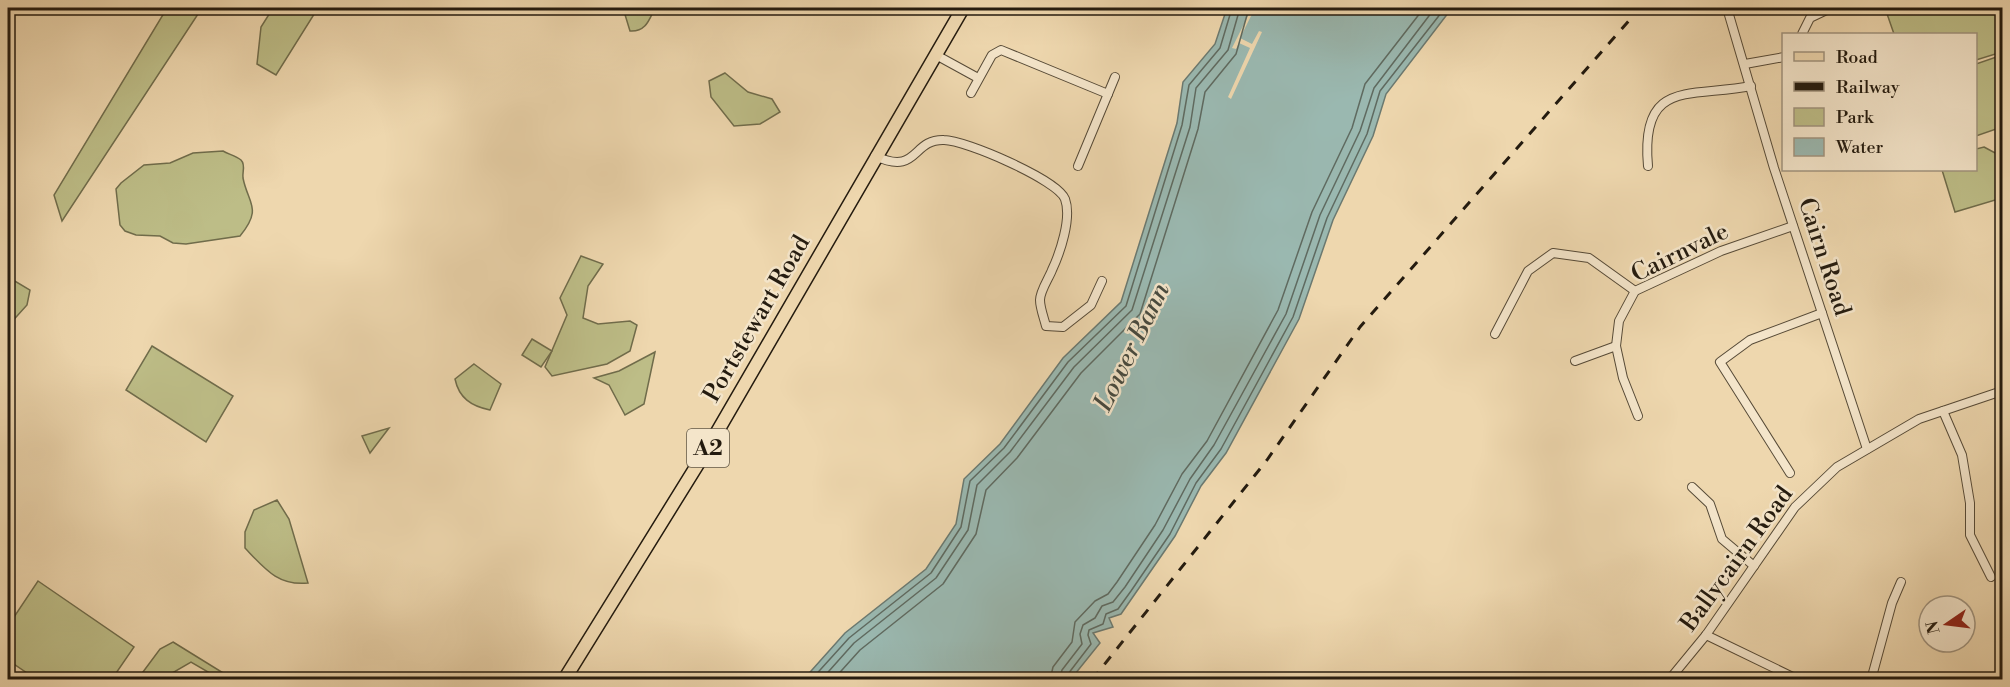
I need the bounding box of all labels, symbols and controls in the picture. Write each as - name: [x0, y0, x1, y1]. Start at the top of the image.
- legend: [1782, 33, 1977, 171]
- text: Road: [1836, 46, 1879, 69]
- text: Railway: [1836, 76, 1900, 99]
- text: Park: [1836, 106, 1875, 129]
- text: Water: [1835, 136, 1884, 159]
- street label: Cairn Road: [1791, 194, 1857, 320]
- street label: Cairnvale: [1626, 217, 1734, 289]
- street label: Portstewart Road: [697, 230, 817, 408]
- water label: Lower Bann: [1087, 277, 1177, 417]
- road number: A2: [687, 429, 729, 467]
- street label: Ballycairn Road: [1674, 480, 1800, 638]
- north arrow: [1917, 594, 1977, 654]
- text: N: [1922, 618, 1945, 636]

